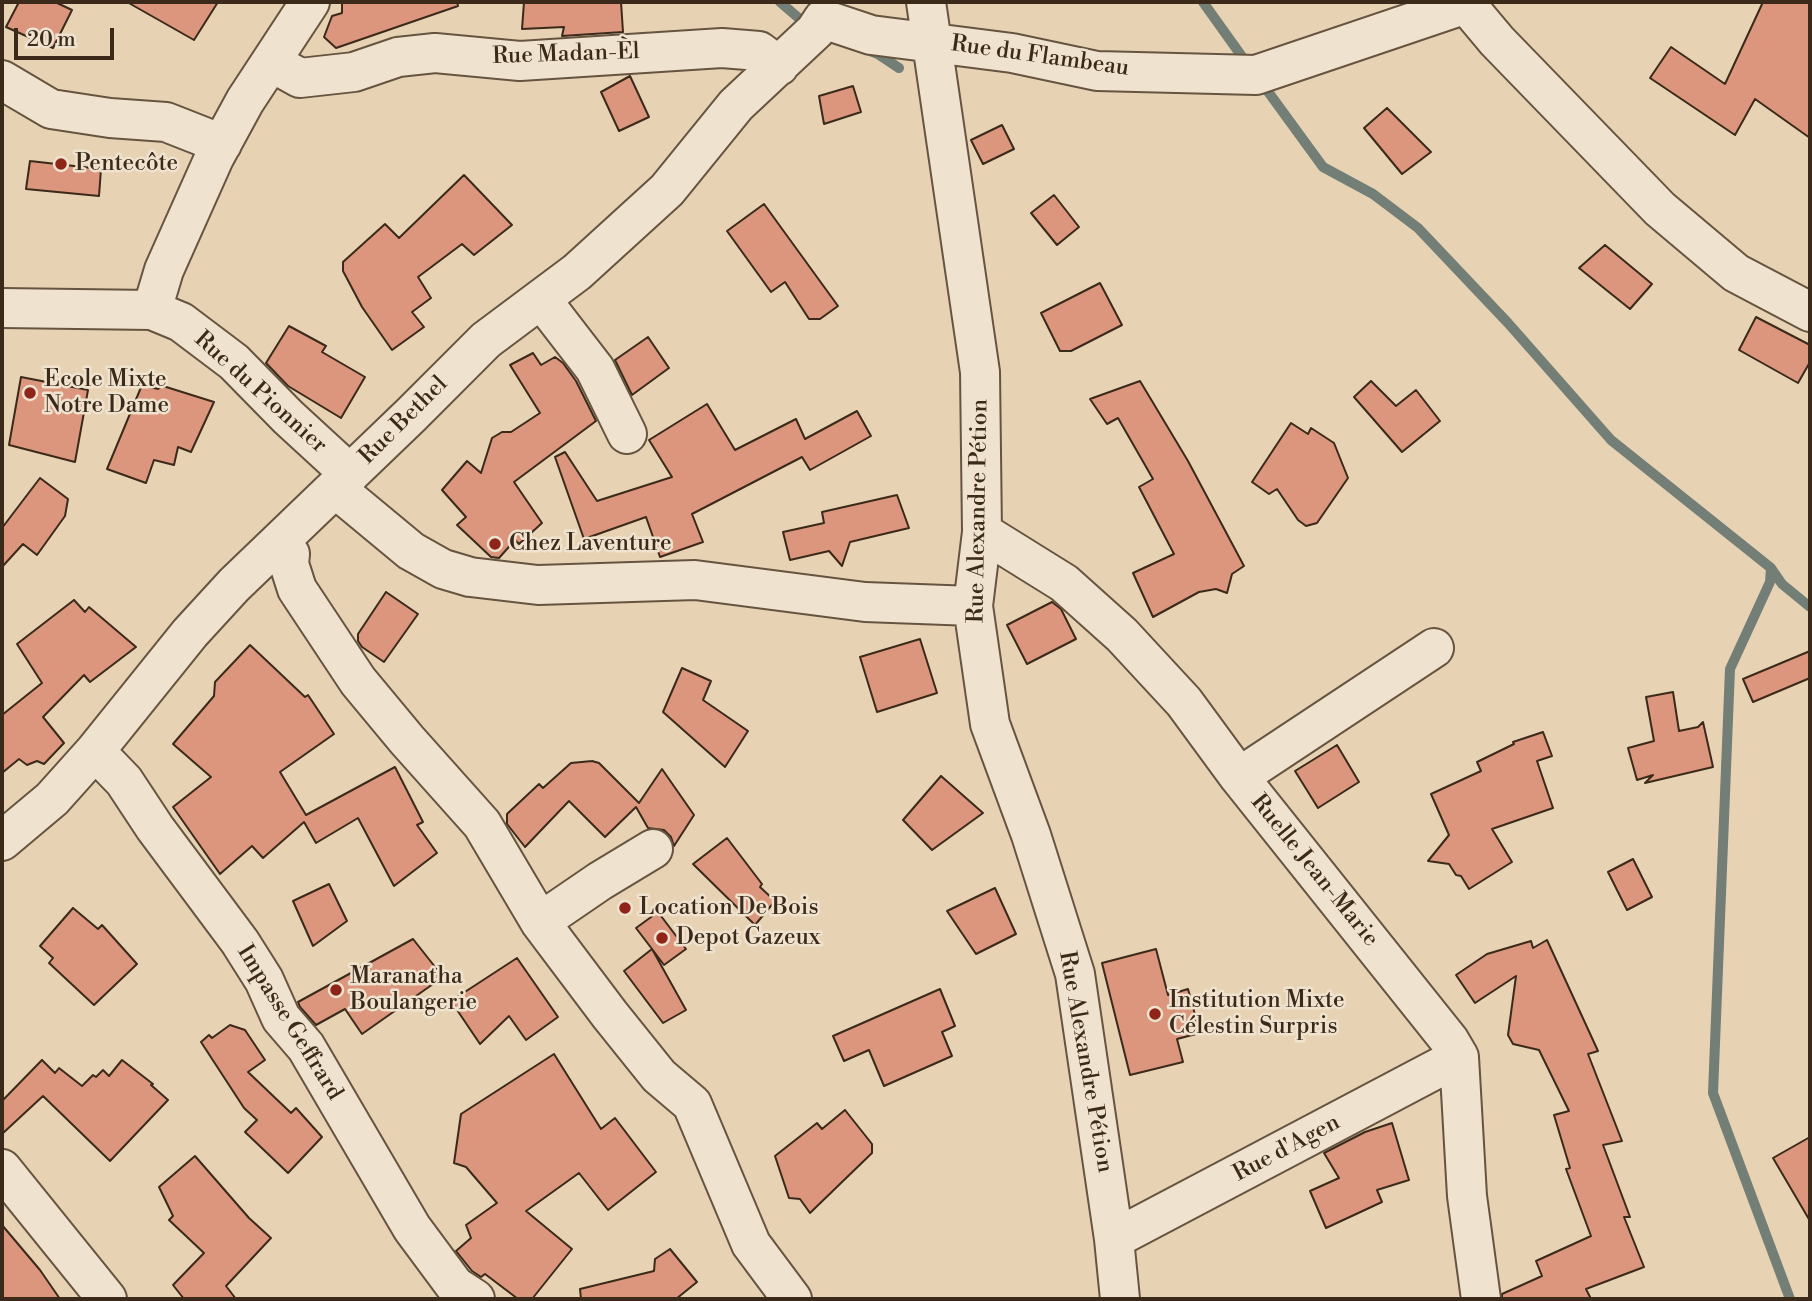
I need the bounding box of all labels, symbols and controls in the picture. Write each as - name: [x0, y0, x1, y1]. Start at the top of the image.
- scale bar: [18, 14, 117, 58]
- text: 20 m: [27, 27, 76, 53]
- street label: Rue du Flambeau: [949, 31, 1131, 83]
- street label: Rue Madan-Èl: [492, 39, 640, 71]
- place label: Pentecôte: [75, 150, 178, 178]
- marker: Pentecôte: [53, 156, 69, 172]
- street label: Rue du Pionnier: [188, 326, 332, 460]
- place label: Ecole Mixte Notre Dame: [44, 366, 169, 420]
- street label: Rue Bethel: [354, 371, 454, 471]
- marker: Ecole Mixte Notre Dame: [22, 385, 38, 401]
- street label: Rue Alexandre Pétion: [963, 399, 995, 623]
- place label: Chez Laventure: [509, 530, 672, 558]
- marker: Chez Laventure: [487, 536, 503, 552]
- street label: Ruelle Jean-Marie: [1244, 789, 1384, 953]
- place label: Location De Bois: [639, 894, 818, 922]
- marker: Location De Bois: [617, 900, 633, 916]
- place label: Depot Gazeux: [676, 924, 820, 952]
- marker: Depot Gazeux: [654, 930, 670, 946]
- street label: Impasse Geffrard: [230, 940, 348, 1106]
- street label: Rue Alexandre Pétion: [1052, 949, 1118, 1175]
- place label: Maranatha Boulangerie: [350, 963, 477, 1017]
- marker: Maranatha Boulangerie: [328, 982, 344, 998]
- place label: Institution Mixte Célestin Surpris: [1169, 987, 1345, 1041]
- marker: Institution Mixte Célestin Surpris: [1147, 1006, 1163, 1022]
- street label: Rue d'Agen: [1229, 1109, 1345, 1189]

